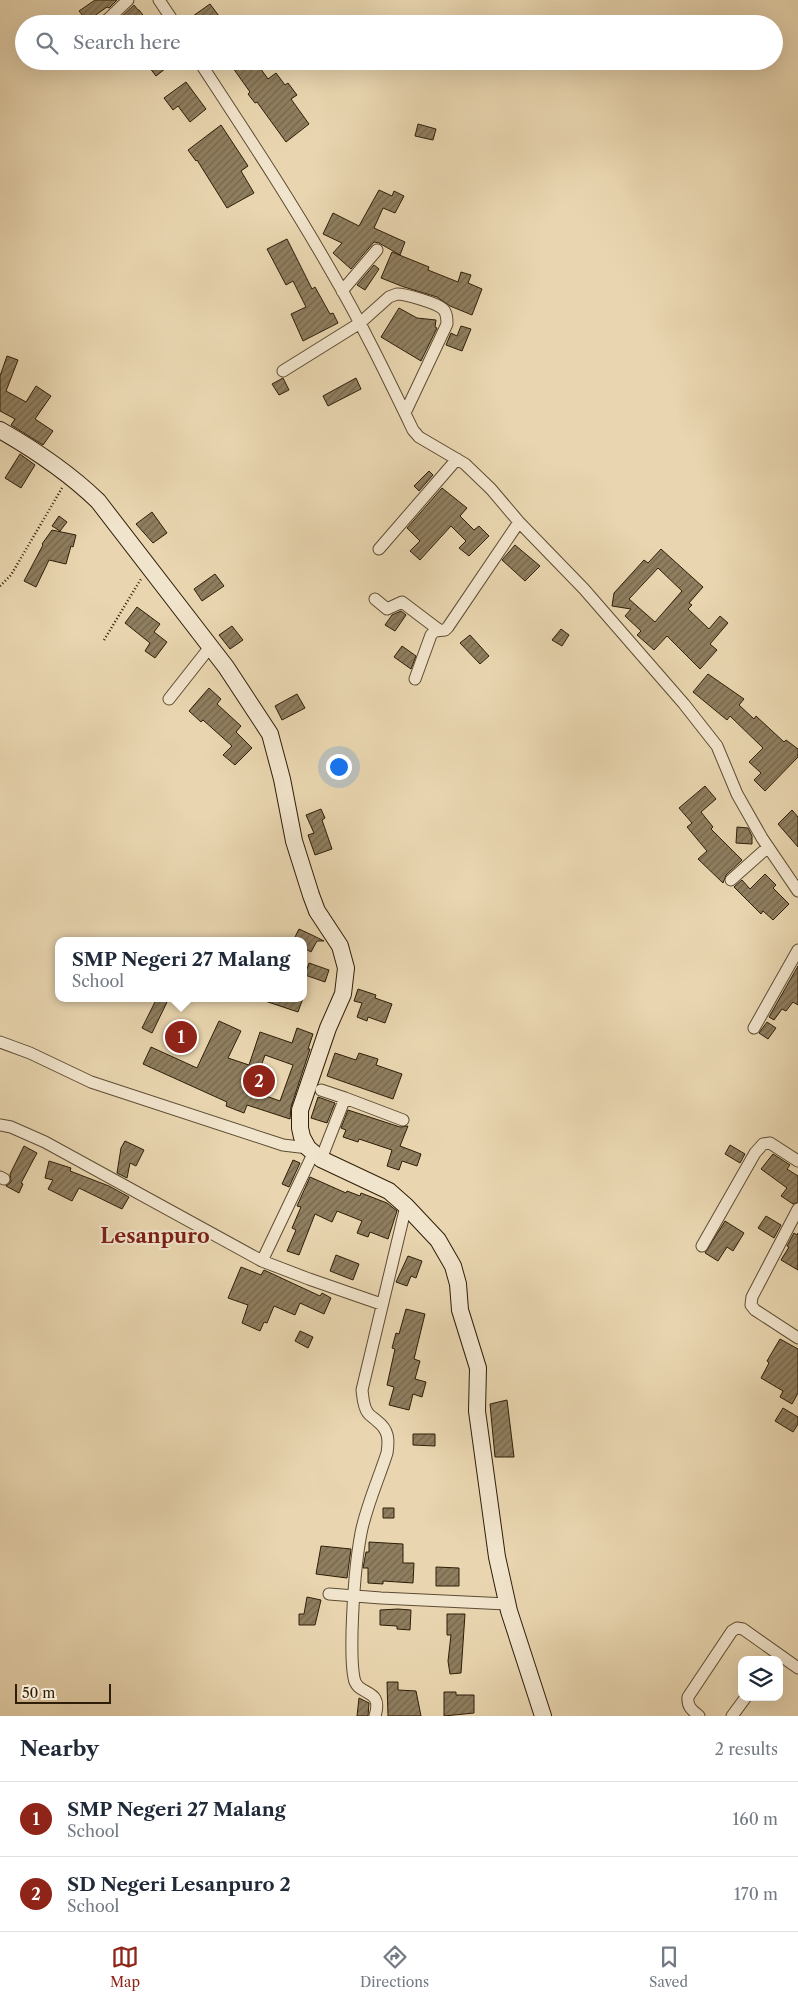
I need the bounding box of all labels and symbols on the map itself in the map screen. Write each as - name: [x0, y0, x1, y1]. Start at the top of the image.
- your location: [326, 754, 352, 780]
- pin: 1: [165, 1018, 197, 1056]
- pin: 2: [243, 1062, 275, 1100]
- district label: Lesanpuro: [100, 1224, 210, 1248]
- scale bar: [15, 1681, 111, 1704]

